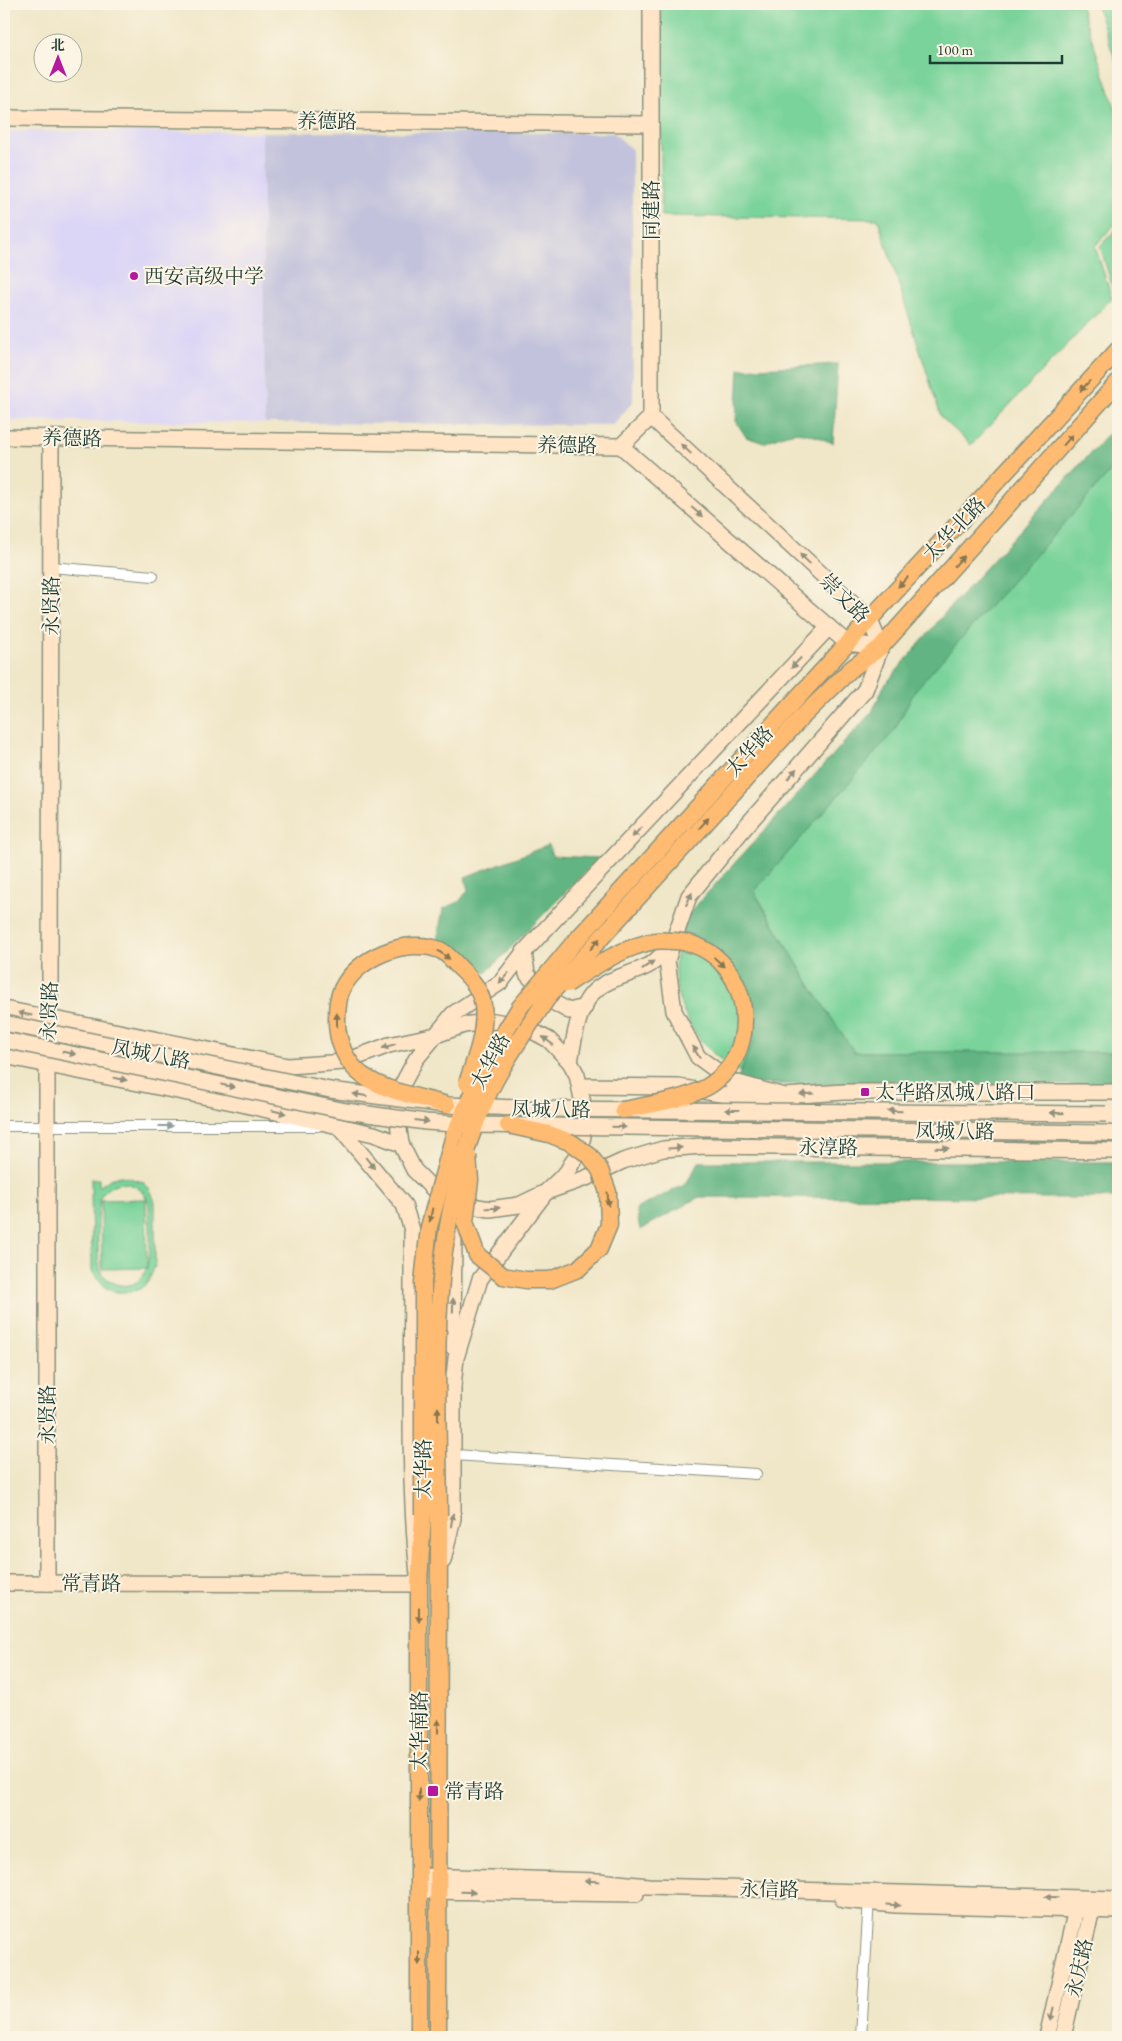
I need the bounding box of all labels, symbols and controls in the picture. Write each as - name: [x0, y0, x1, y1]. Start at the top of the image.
- north arrow: [32, 32, 82, 82]
- scale bar: [930, 32, 1062, 64]
- text: 北: [51, 36, 65, 54]
- text: 100 m: [937, 40, 974, 59]
- street label: 养德路: [297, 107, 357, 135]
- street label: 同建路: [638, 180, 664, 240]
- place label: 西安高级中学: [144, 263, 264, 289]
- marker: 西安高级中学: [128, 270, 140, 282]
- one-way arrow: [1080, 380, 1091, 393]
- street label: 养德路: [42, 424, 102, 452]
- street label: 养德路: [537, 431, 597, 459]
- one-way arrow: [1062, 433, 1073, 446]
- one-way arrow: [680, 443, 692, 455]
- street label: 太华北路: [917, 491, 991, 567]
- one-way arrow: [691, 507, 704, 518]
- one-way arrow: [800, 553, 812, 565]
- one-way arrow: [953, 555, 965, 567]
- street label: 崇文路: [815, 568, 875, 628]
- street label: 永贤路: [38, 576, 64, 636]
- one-way arrow: [897, 576, 909, 588]
- one-way arrow: [790, 656, 802, 668]
- street label: 太华路: [719, 720, 779, 782]
- one-way arrow: [786, 768, 797, 780]
- one-way arrow: [698, 818, 710, 830]
- one-way arrow: [631, 826, 643, 838]
- one-way arrow: [685, 892, 693, 906]
- one-way arrow: [589, 938, 601, 950]
- one-way arrow: [438, 950, 451, 960]
- one-way arrow: [713, 956, 725, 968]
- one-way arrow: [641, 961, 655, 970]
- one-way arrow: [498, 971, 509, 984]
- street label: 永贤路: [35, 981, 63, 1041]
- one-way arrow: [16, 1009, 32, 1017]
- one-way arrow: [333, 1011, 341, 1027]
- street label: 太华路: [464, 1028, 516, 1094]
- street label: 凤城八路: [109, 1034, 193, 1074]
- one-way arrow: [541, 1036, 555, 1046]
- one-way arrow: [381, 1042, 396, 1050]
- one-way arrow: [691, 1045, 700, 1058]
- one-way arrow: [61, 1050, 77, 1058]
- one-way arrow: [113, 1075, 128, 1083]
- place label: 太华路凤城八路口: [875, 1079, 1035, 1105]
- one-way arrow: [220, 1082, 235, 1090]
- marker: 太华路凤城八路口: [859, 1086, 871, 1098]
- one-way arrow: [352, 1090, 368, 1098]
- one-way arrow: [799, 1091, 815, 1099]
- street label: 凤城八路: [511, 1095, 591, 1123]
- one-way arrow: [724, 1106, 740, 1114]
- one-way arrow: [886, 1107, 902, 1115]
- one-way arrow: [272, 1108, 287, 1116]
- one-way arrow: [1049, 1109, 1065, 1117]
- one-way arrow: [414, 1117, 430, 1125]
- street label: 凤城八路: [915, 1117, 995, 1145]
- one-way arrow: [158, 1122, 174, 1130]
- one-way arrow: [612, 1123, 628, 1131]
- street label: 永淳路: [798, 1133, 858, 1161]
- one-way arrow: [667, 1143, 683, 1151]
- one-way arrow: [934, 1145, 950, 1153]
- one-way arrow: [364, 1156, 375, 1169]
- one-way arrow: [604, 1191, 612, 1207]
- one-way arrow: [485, 1204, 501, 1212]
- one-way arrow: [427, 1208, 435, 1224]
- one-way arrow: [450, 1296, 458, 1312]
- street label: 永贤路: [34, 1385, 60, 1445]
- one-way arrow: [434, 1406, 442, 1422]
- street label: 太华路: [410, 1439, 436, 1499]
- one-way arrow: [448, 1511, 456, 1527]
- street label: 常青路: [61, 1570, 121, 1596]
- one-way arrow: [415, 1607, 423, 1623]
- street label: 太华南路: [406, 1691, 432, 1771]
- one-way arrow: [434, 1718, 442, 1734]
- place label: 常青路: [444, 1778, 504, 1804]
- marker: 常青路: [426, 1784, 440, 1798]
- one-way arrow: [415, 1787, 423, 1803]
- street label: 永信路: [739, 1875, 799, 1903]
- one-way arrow: [584, 1877, 600, 1885]
- one-way arrow: [461, 1888, 477, 1896]
- one-way arrow: [1044, 1893, 1060, 1901]
- one-way arrow: [885, 1901, 901, 1909]
- street label: 永庆路: [1060, 1936, 1098, 2000]
- one-way arrow: [415, 1950, 423, 1966]
- one-way arrow: [1048, 2007, 1056, 2022]

